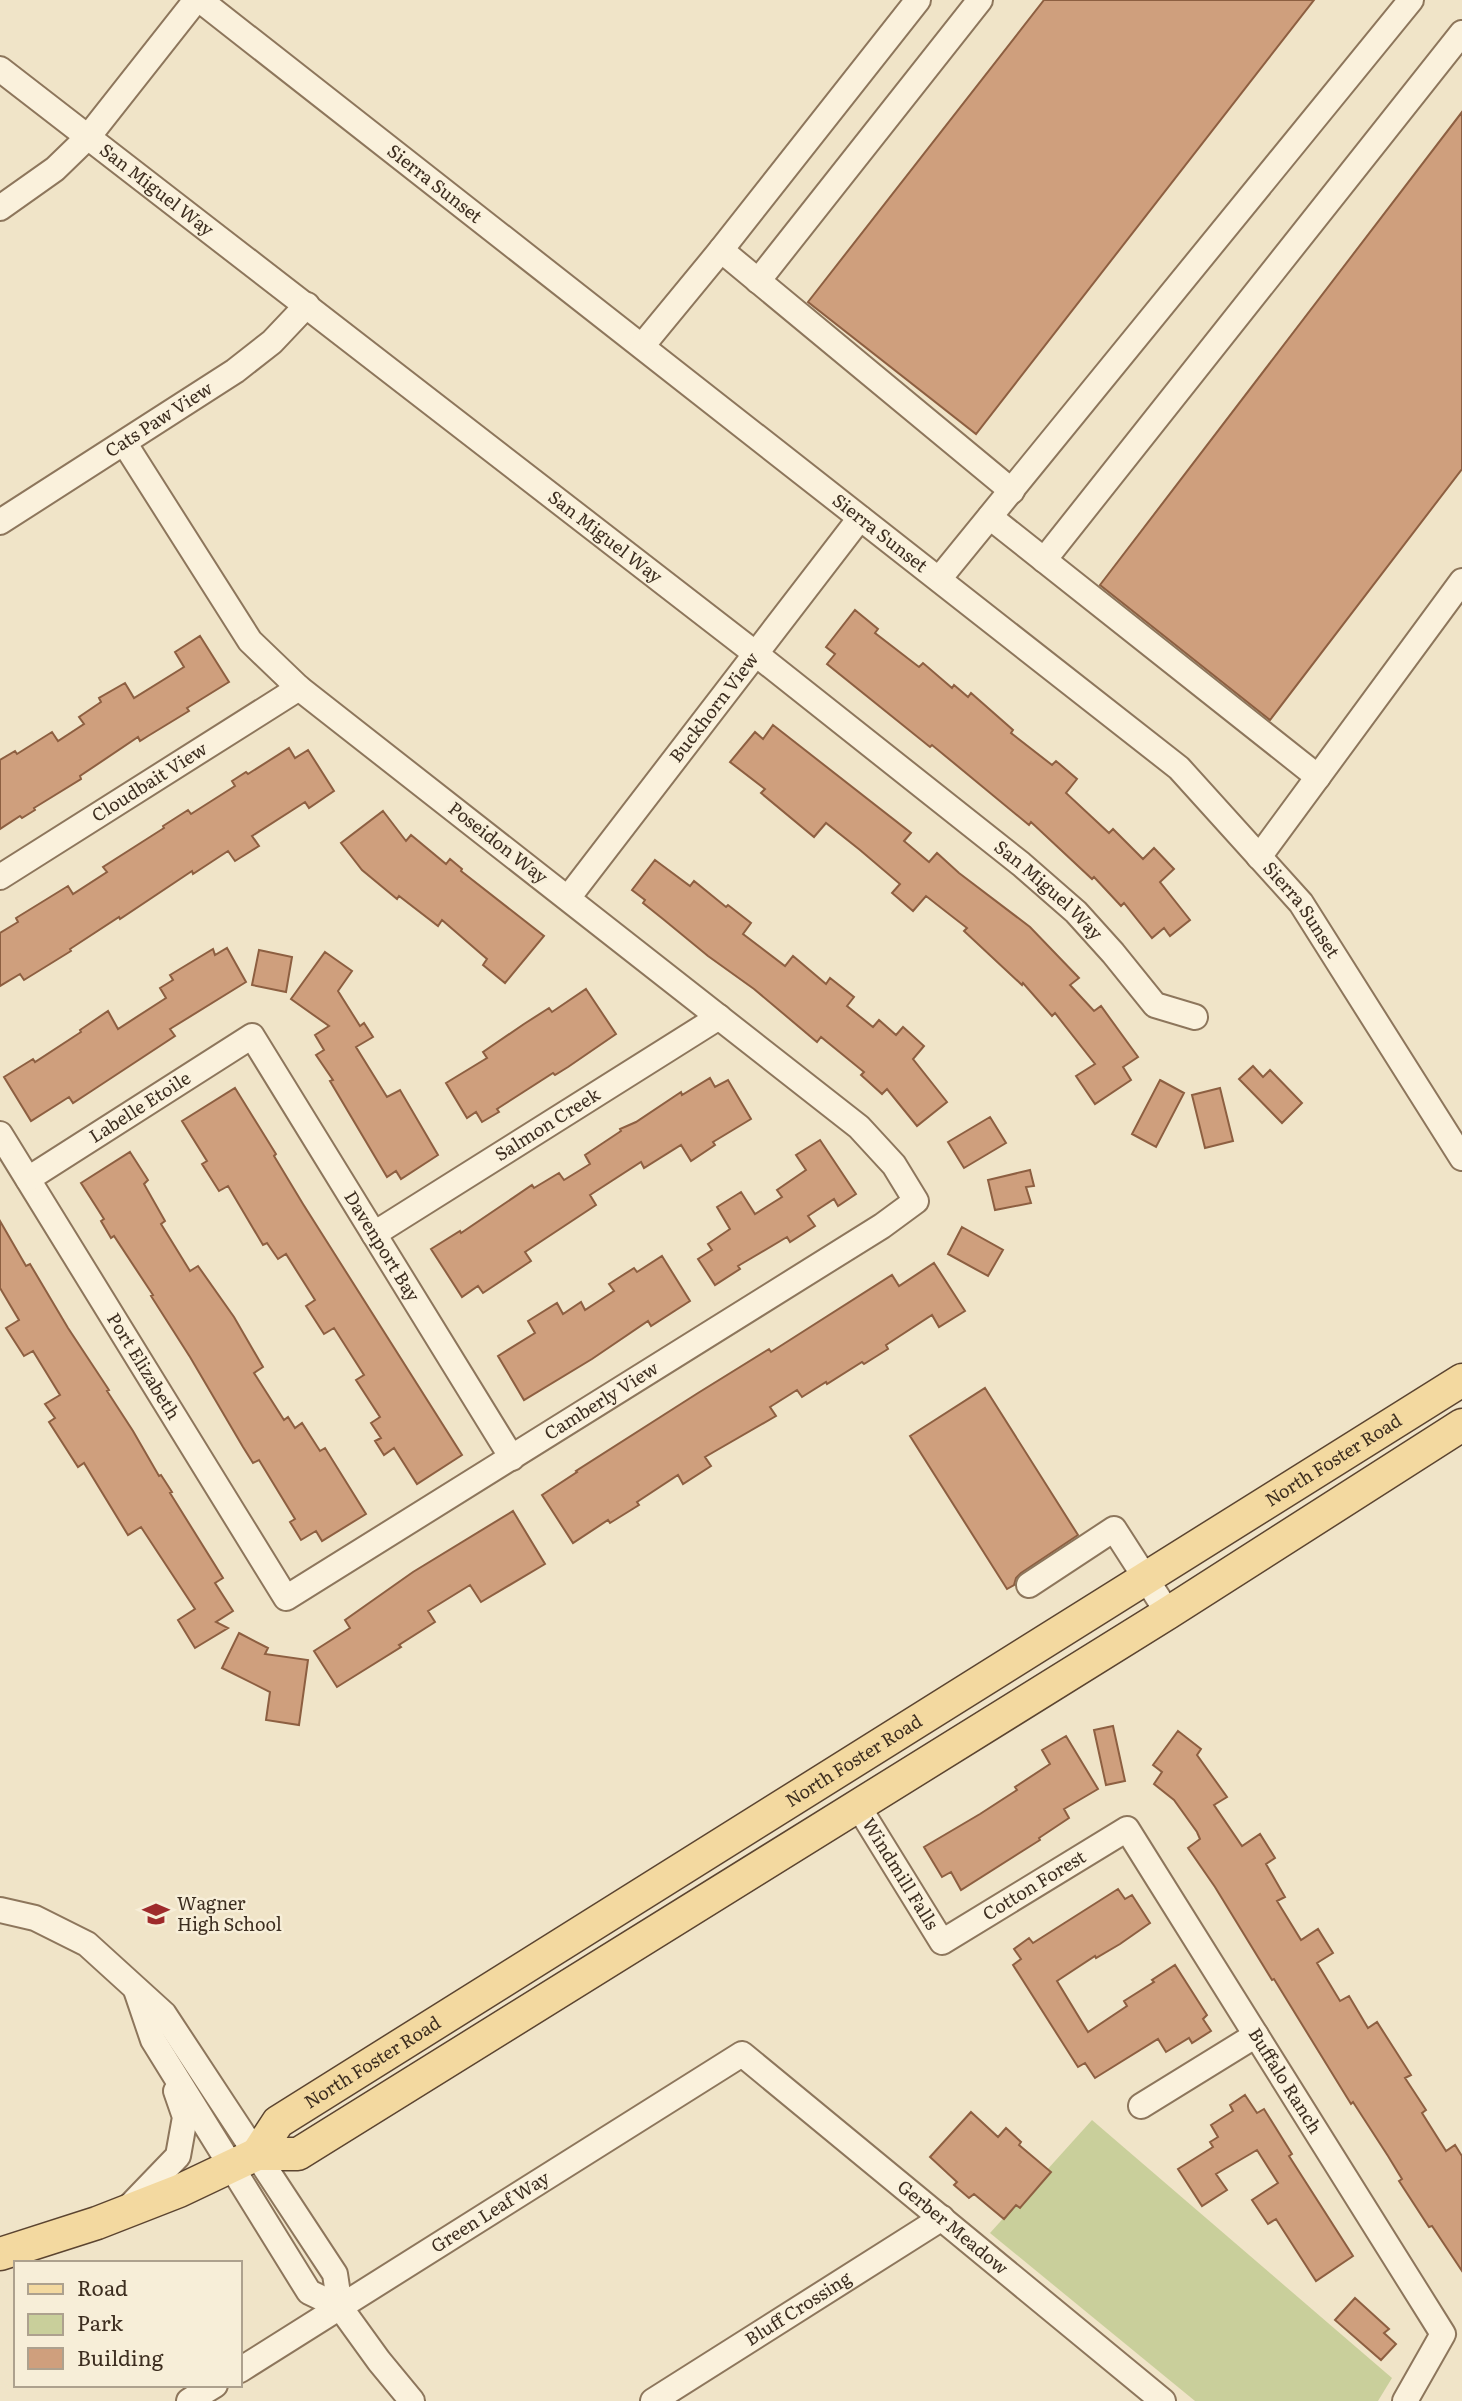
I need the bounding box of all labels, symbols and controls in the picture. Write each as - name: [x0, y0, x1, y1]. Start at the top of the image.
- street label: San Miguel Way: [95, 136, 221, 242]
- street label: Sierra Sunset: [382, 137, 489, 229]
- street label: Cats Paw View: [99, 374, 218, 463]
- street label: San Miguel Way: [543, 483, 669, 589]
- street label: Sierra Sunset: [827, 486, 935, 579]
- street label: Buckhorn View: [662, 645, 765, 768]
- street label: Cloudbait View: [86, 734, 212, 828]
- street label: Poseidon Way: [443, 794, 555, 890]
- street label: San Miguel Way: [989, 833, 1110, 946]
- street label: Sierra Sunset: [1258, 855, 1348, 963]
- street label: Labelle Etoile: [83, 1064, 195, 1149]
- street label: Salmon Creek: [489, 1080, 606, 1167]
- street label: Davenport Bay: [338, 1185, 428, 1307]
- street label: Port Elizabeth: [101, 1307, 188, 1424]
- street label: Camberly View: [538, 1354, 664, 1446]
- street label: North Foster Road: [1259, 1406, 1406, 1512]
- street label: North Foster Road: [780, 1707, 927, 1813]
- street label: Windmill Falls: [856, 1812, 946, 1935]
- street label: Cotton Forest: [977, 1842, 1091, 1926]
- place label: Wagner High School: [177, 1889, 282, 1937]
- school or university icon: Wagner High School: [141, 1899, 171, 1929]
- street label: North Foster Road: [298, 2008, 445, 2114]
- street label: Buffalo Ranch: [1243, 2022, 1330, 2139]
- street label: Green Leaf Way: [425, 2163, 555, 2259]
- street label: Gerber Meadow: [892, 2173, 1015, 2281]
- legend: [14, 2261, 242, 2387]
- street label: Bluff Crossing: [739, 2263, 857, 2352]
- text: Road: [77, 2271, 128, 2302]
- text: Park: [77, 2306, 123, 2337]
- text: Building: [77, 2341, 164, 2372]

